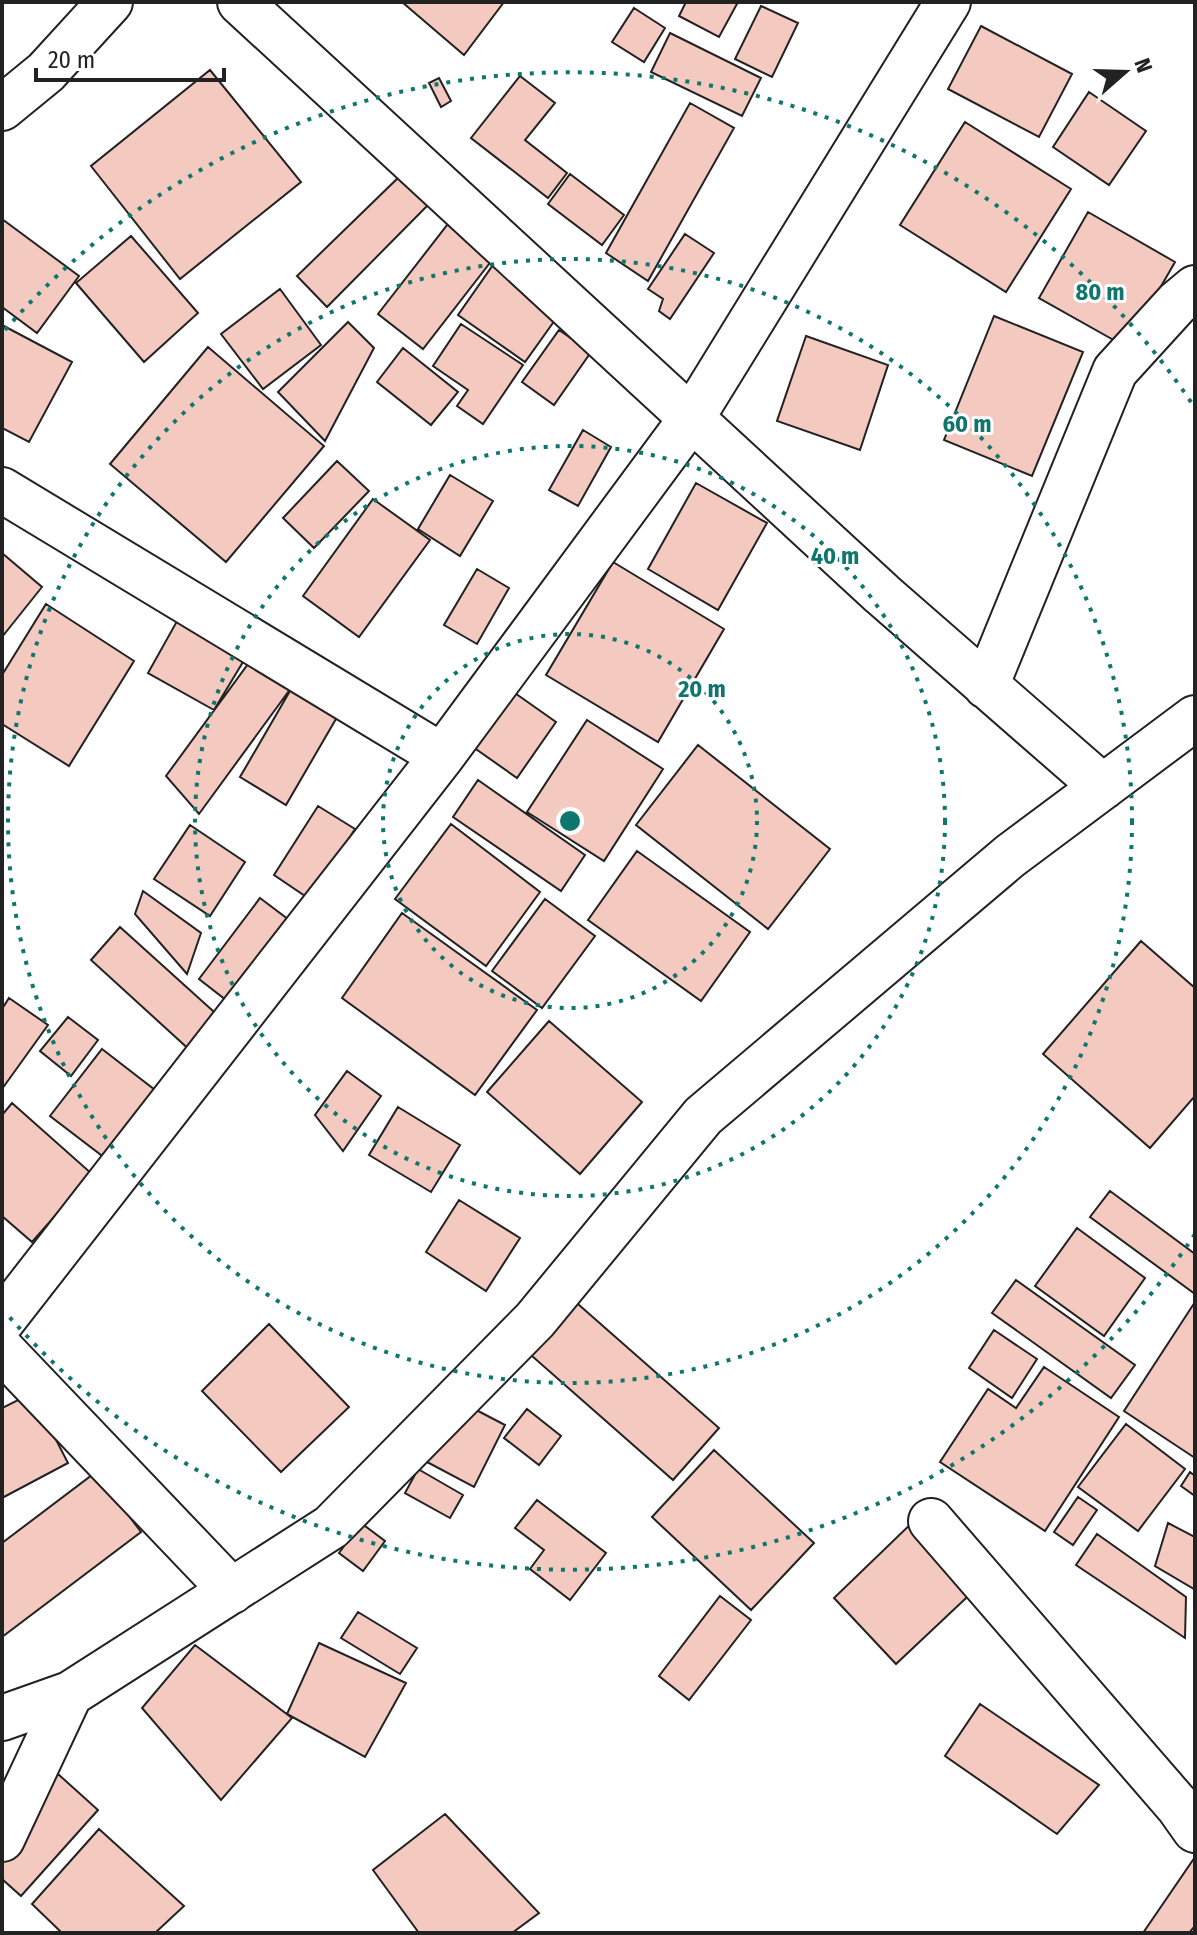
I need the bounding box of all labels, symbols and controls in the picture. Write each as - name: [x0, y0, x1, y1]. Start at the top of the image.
- scale bar: [36, 32, 224, 82]
- north arrow: [1085, 32, 1165, 112]
- text: 20 m: [48, 46, 95, 74]
- text: N: [1128, 55, 1158, 76]
- text: 80 m: [1075, 278, 1125, 306]
- text: 60 m: [943, 410, 991, 438]
- text: 40 m: [811, 542, 859, 570]
- text: 20 m: [677, 675, 726, 703]
- centre of rings: [556, 807, 584, 835]

